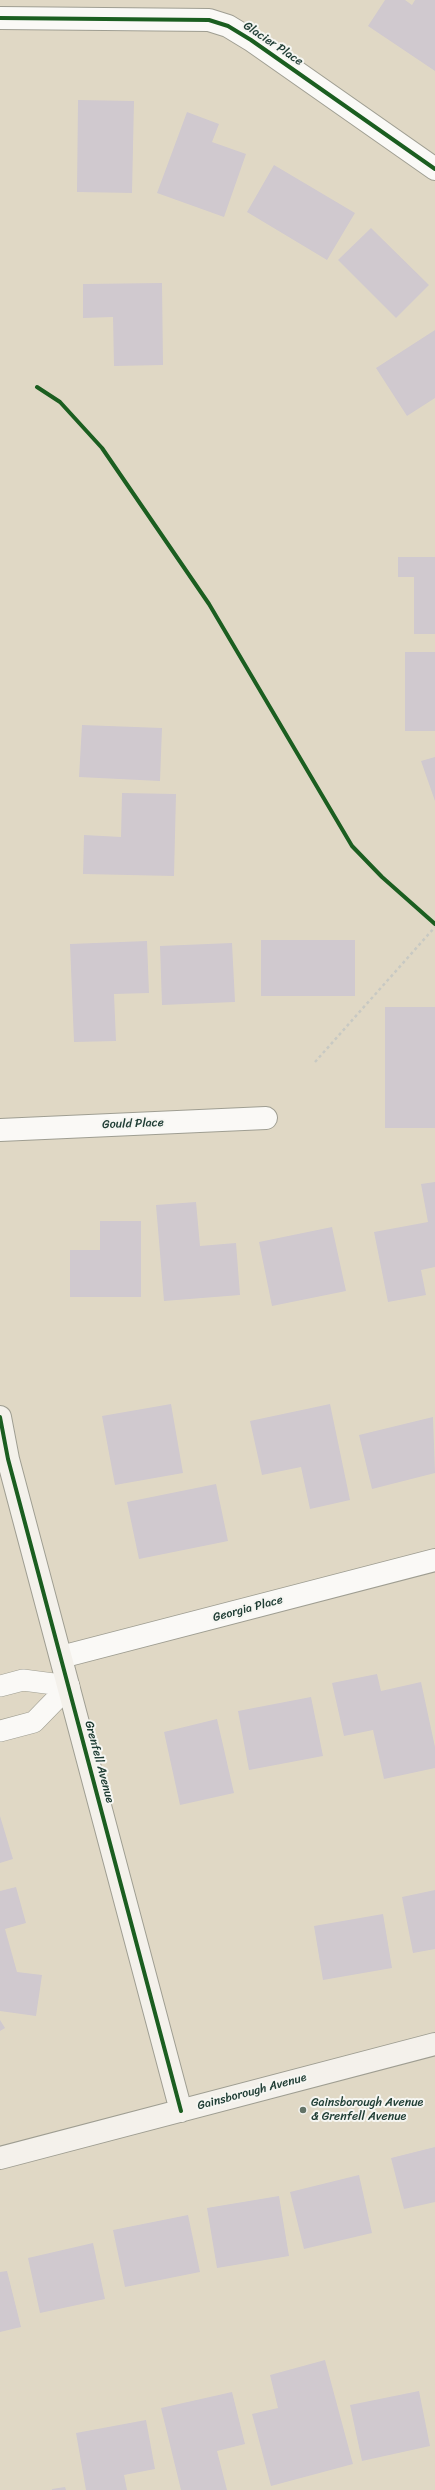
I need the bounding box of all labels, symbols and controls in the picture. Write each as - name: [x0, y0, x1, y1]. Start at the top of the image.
- street label: Glacier Place: [240, 19, 306, 69]
- street label: Gould Place: [102, 1116, 164, 1132]
- street label: Georgia Place: [211, 1593, 285, 1625]
- street label: Grenfell Avenue: [81, 1719, 117, 1805]
- street label: Gainsborough Avenue: [196, 2071, 308, 2113]
- place label: Gainsborough Avenue & Grenfell Avenue: [311, 2096, 423, 2124]
- marker: Gainsborough Avenue & Grenfell Avenue: [298, 2105, 308, 2115]

